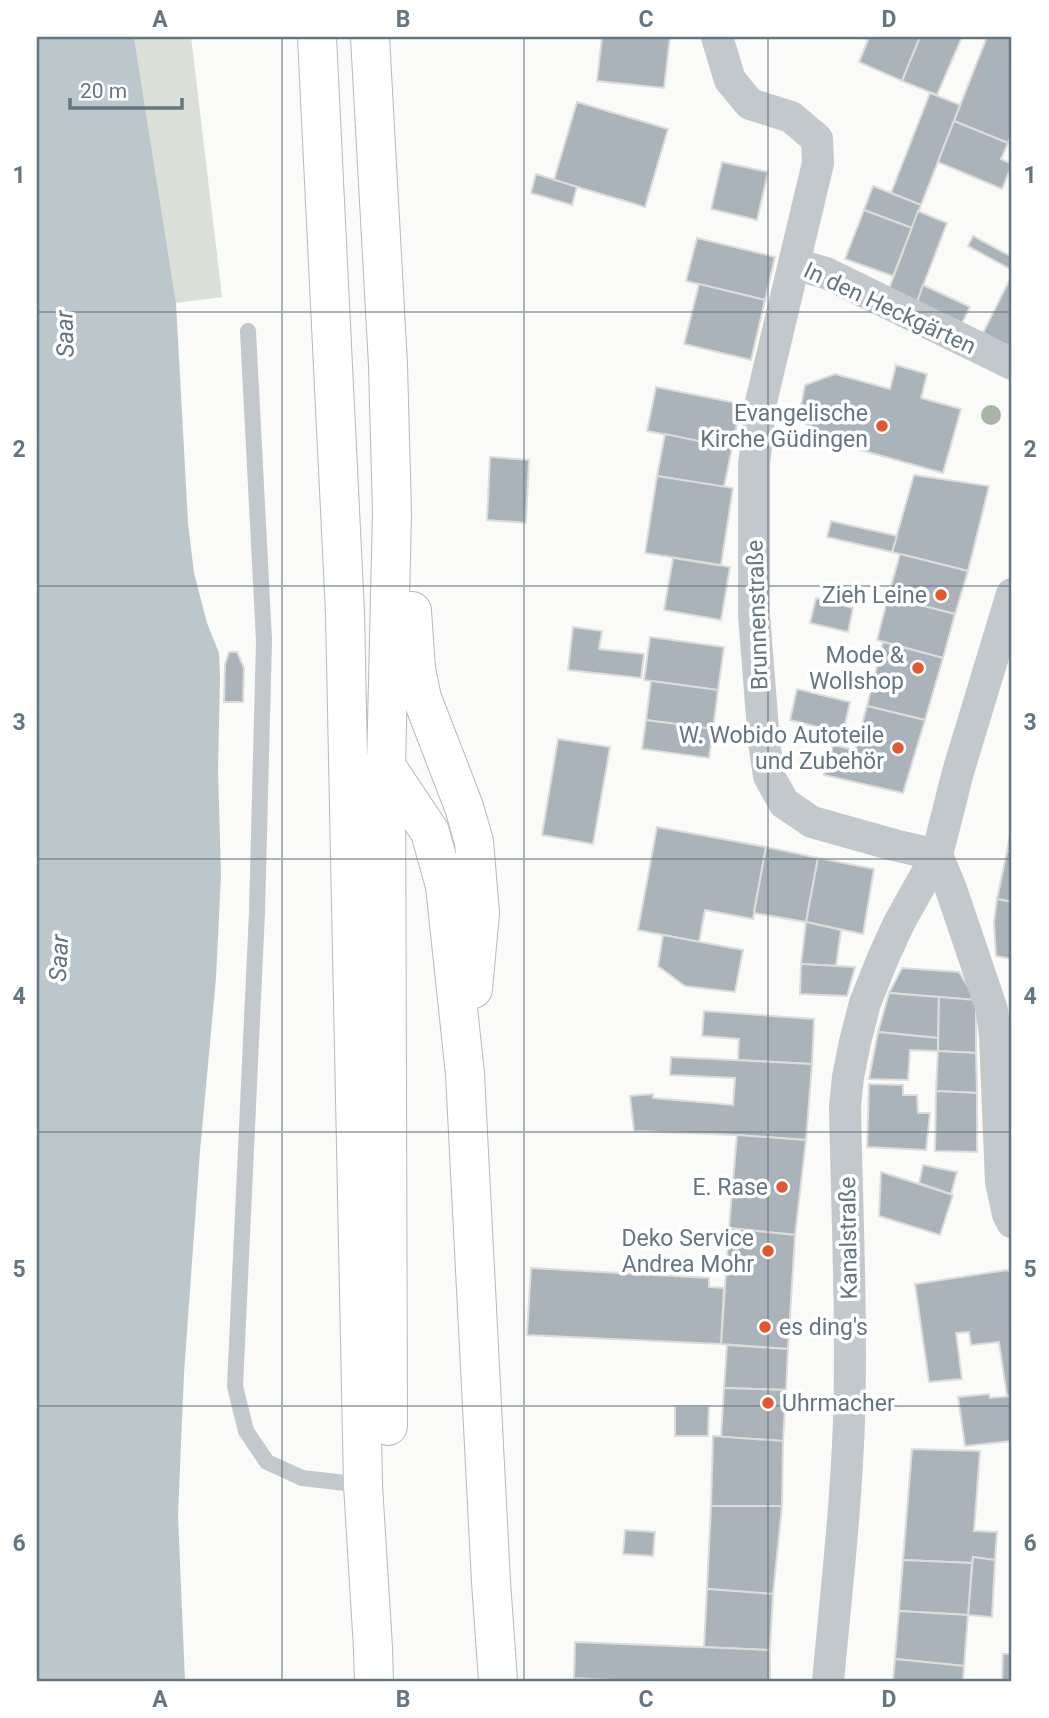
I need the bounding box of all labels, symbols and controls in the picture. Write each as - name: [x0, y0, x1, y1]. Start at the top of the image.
- text: A: [152, 6, 168, 33]
- text: B: [396, 6, 410, 33]
- text: C: [638, 6, 654, 33]
- text: D: [882, 6, 896, 33]
- scale bar: [70, 66, 182, 110]
- text: 20 m: [80, 79, 127, 103]
- text: 1: [12, 162, 26, 189]
- text: 1: [1023, 162, 1037, 189]
- street label: In den Heckgärten: [800, 257, 980, 360]
- water label: Saar: [50, 309, 80, 358]
- place label: Evangelische Kirche Güdingen: [700, 400, 868, 453]
- marker: Evangelische Kirche Güdingen: [874, 418, 890, 434]
- text: 2: [12, 436, 26, 463]
- text: 2: [1023, 436, 1037, 463]
- street label: Brunnenstraße: [741, 539, 774, 691]
- place label: Zieh Leine: [822, 582, 927, 609]
- marker: Zieh Leine: [933, 587, 949, 603]
- place label: Mode & Wollshop: [809, 642, 905, 695]
- marker: Mode & Wollshop: [910, 660, 926, 676]
- text: 3: [12, 709, 26, 736]
- text: 3: [1023, 709, 1037, 736]
- place label: W. Wobido Autoteile und Zubehör: [679, 722, 884, 775]
- marker: W. Wobido Autoteile und Zubehör: [890, 740, 906, 756]
- water label: Saar: [44, 933, 74, 982]
- text: 4: [12, 983, 26, 1010]
- text: 4: [1023, 983, 1037, 1010]
- place label: E. Rase: [692, 1174, 768, 1201]
- street label: Kanalstraße: [834, 1176, 863, 1300]
- marker: E. Rase: [774, 1179, 790, 1195]
- place label: Deko Service Andrea Mohr: [621, 1225, 754, 1278]
- marker: Deko Service Andrea Mohr: [760, 1243, 776, 1259]
- text: 5: [12, 1256, 26, 1283]
- text: 5: [1023, 1256, 1037, 1283]
- place label: es ding's: [779, 1314, 868, 1341]
- marker: es ding's: [757, 1319, 773, 1335]
- place label: Uhrmacher: [782, 1390, 895, 1417]
- marker: Uhrmacher: [760, 1395, 776, 1411]
- text: 6: [12, 1530, 26, 1557]
- text: 6: [1023, 1530, 1037, 1557]
- text: A: [152, 1686, 168, 1713]
- text: B: [396, 1686, 410, 1713]
- text: C: [638, 1686, 654, 1713]
- text: D: [882, 1686, 896, 1713]

